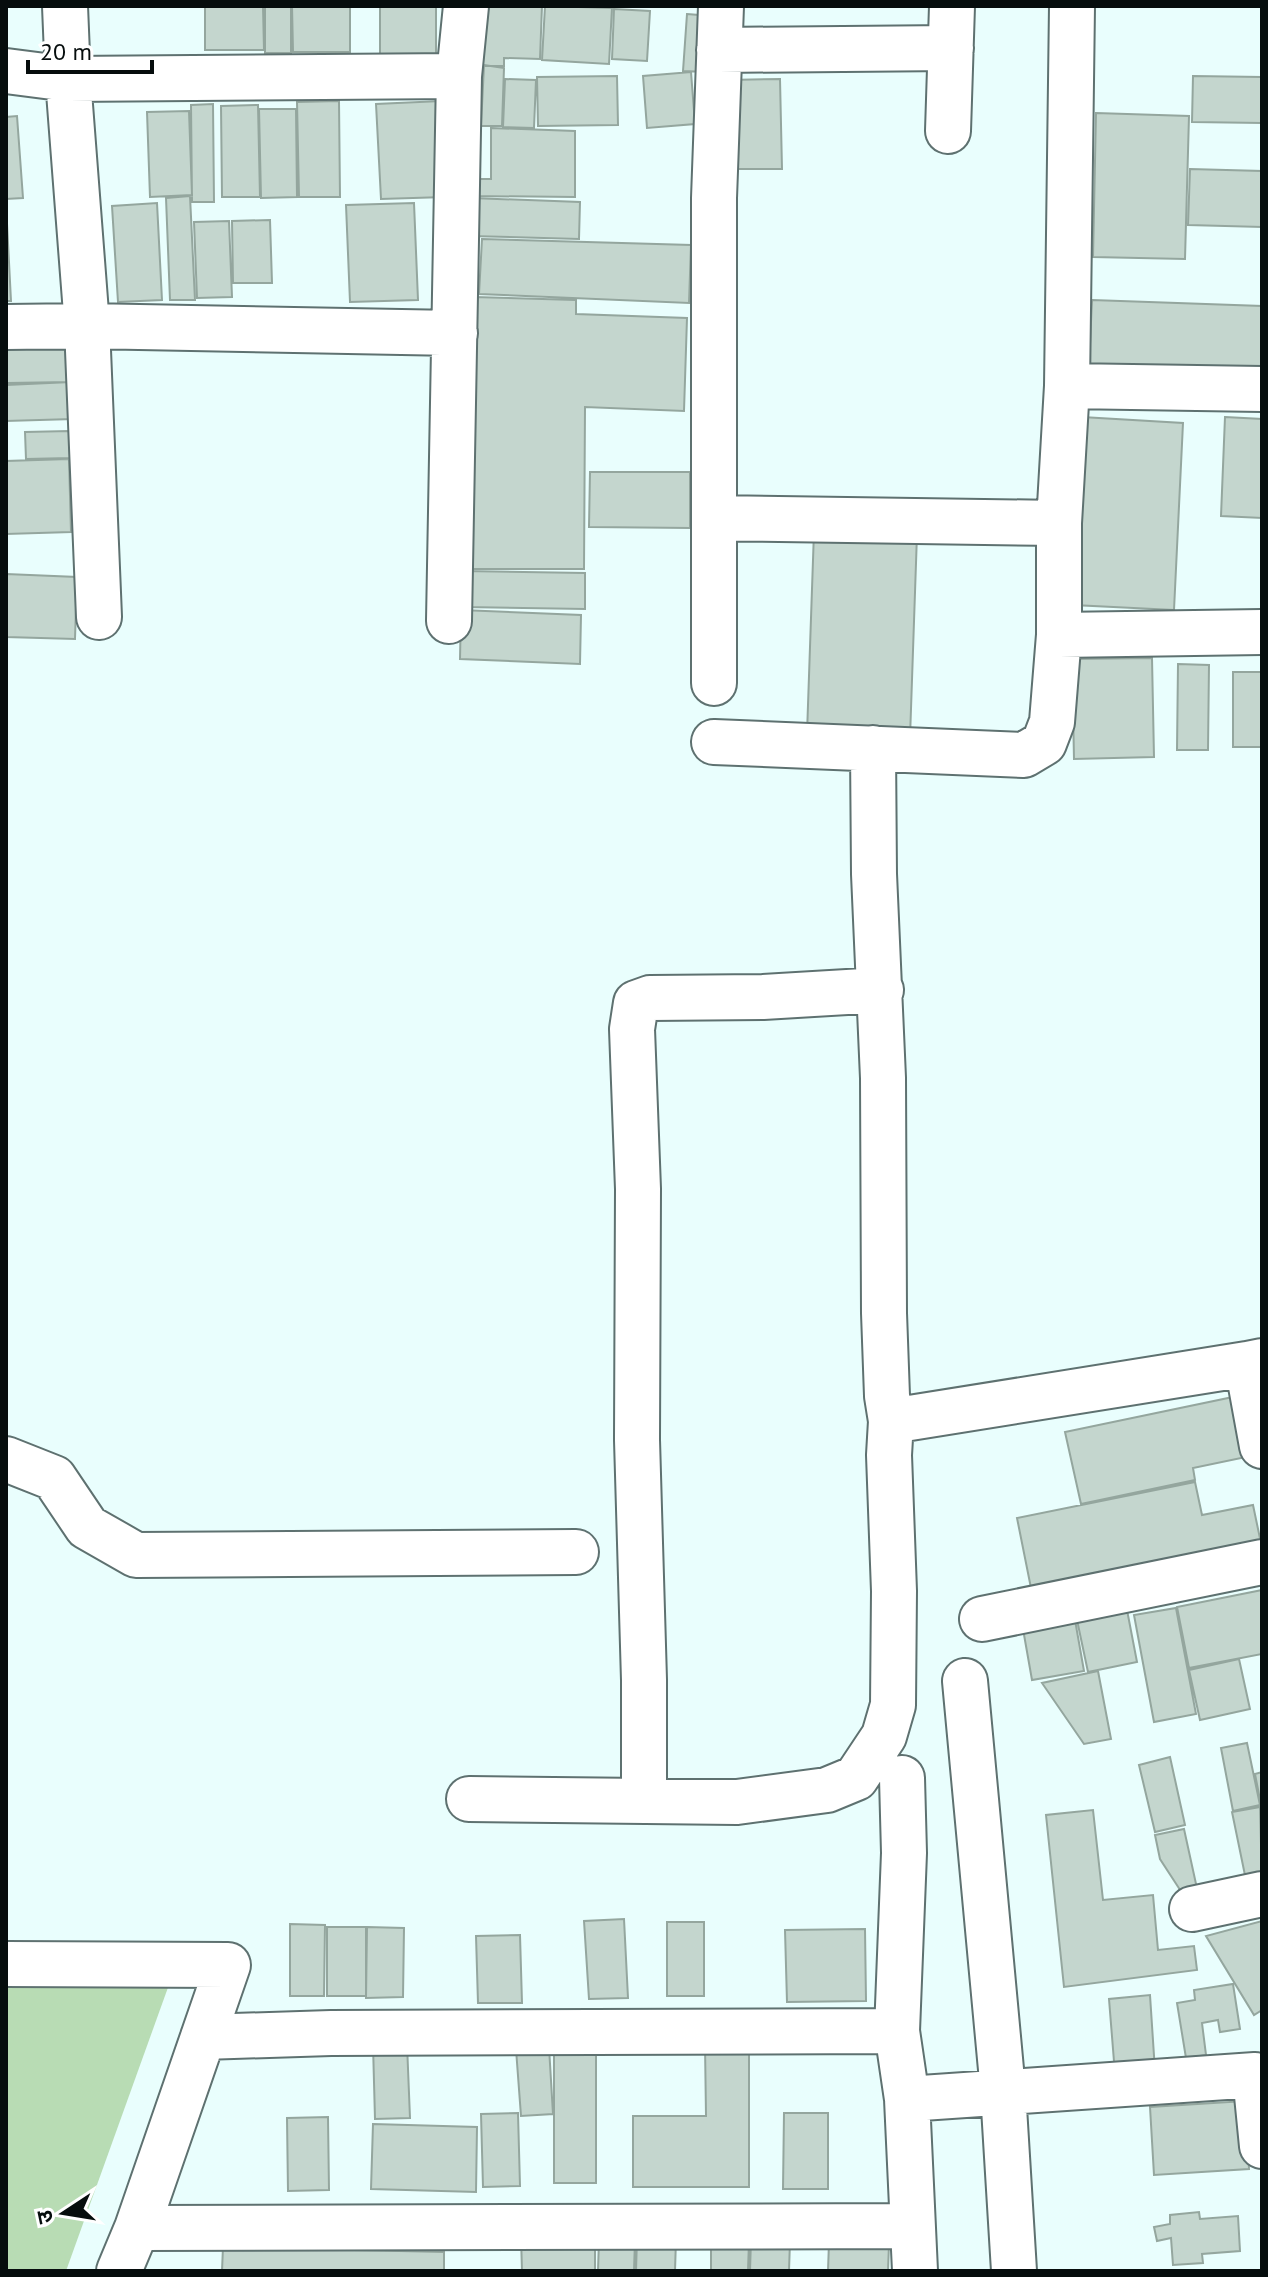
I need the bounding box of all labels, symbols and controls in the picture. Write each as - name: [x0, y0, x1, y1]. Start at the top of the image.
- scale bar: [28, 24, 152, 74]
- text: 20 m: [40, 36, 92, 67]
- north arrow: [24, 2173, 104, 2253]
- text: उ: [29, 2207, 59, 2226]

